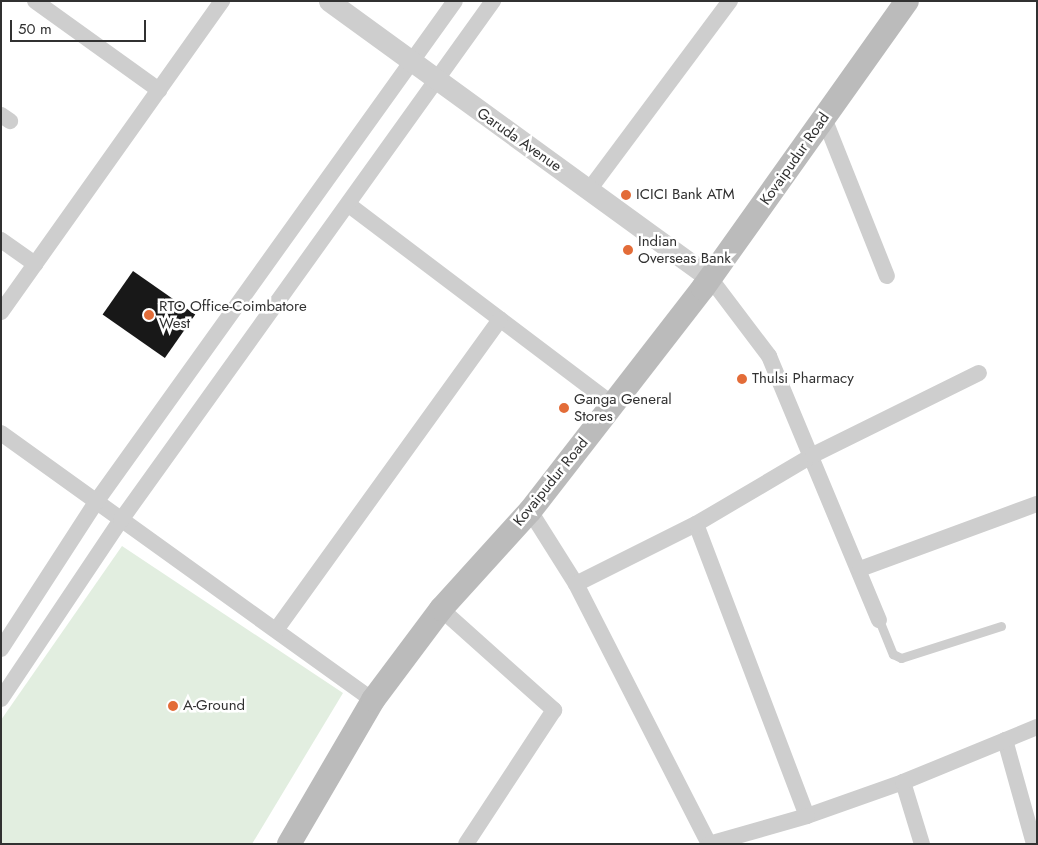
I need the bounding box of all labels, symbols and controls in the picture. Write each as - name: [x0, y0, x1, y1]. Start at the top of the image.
- scale bar: [12, 10, 149, 42]
- text: 50 m: [18, 18, 52, 40]
- street label: Garuda Avenue: [473, 104, 565, 176]
- street label: Kovaipudur Road: [756, 109, 834, 209]
- place label: ICICI Bank ATM: [636, 186, 735, 204]
- marker: ICICI Bank ATM: [620, 189, 632, 201]
- place label: Indian Overseas Bank: [638, 232, 731, 267]
- marker: Indian Overseas Bank: [622, 244, 634, 256]
- place label: RTO Office-Coimbatore West: [159, 297, 307, 332]
- marker: RTO Office-Coimbatore West: [143, 309, 155, 321]
- place label: Thulsi Pharmacy: [752, 370, 854, 388]
- marker: Thulsi Pharmacy: [736, 373, 748, 385]
- place label: Ganga General Stores: [574, 390, 672, 425]
- marker: Ganga General Stores: [558, 402, 570, 414]
- street label: Kovaipudur Road: [510, 434, 592, 530]
- place label: A-Ground: [183, 697, 245, 715]
- marker: A-Ground: [167, 700, 179, 712]

